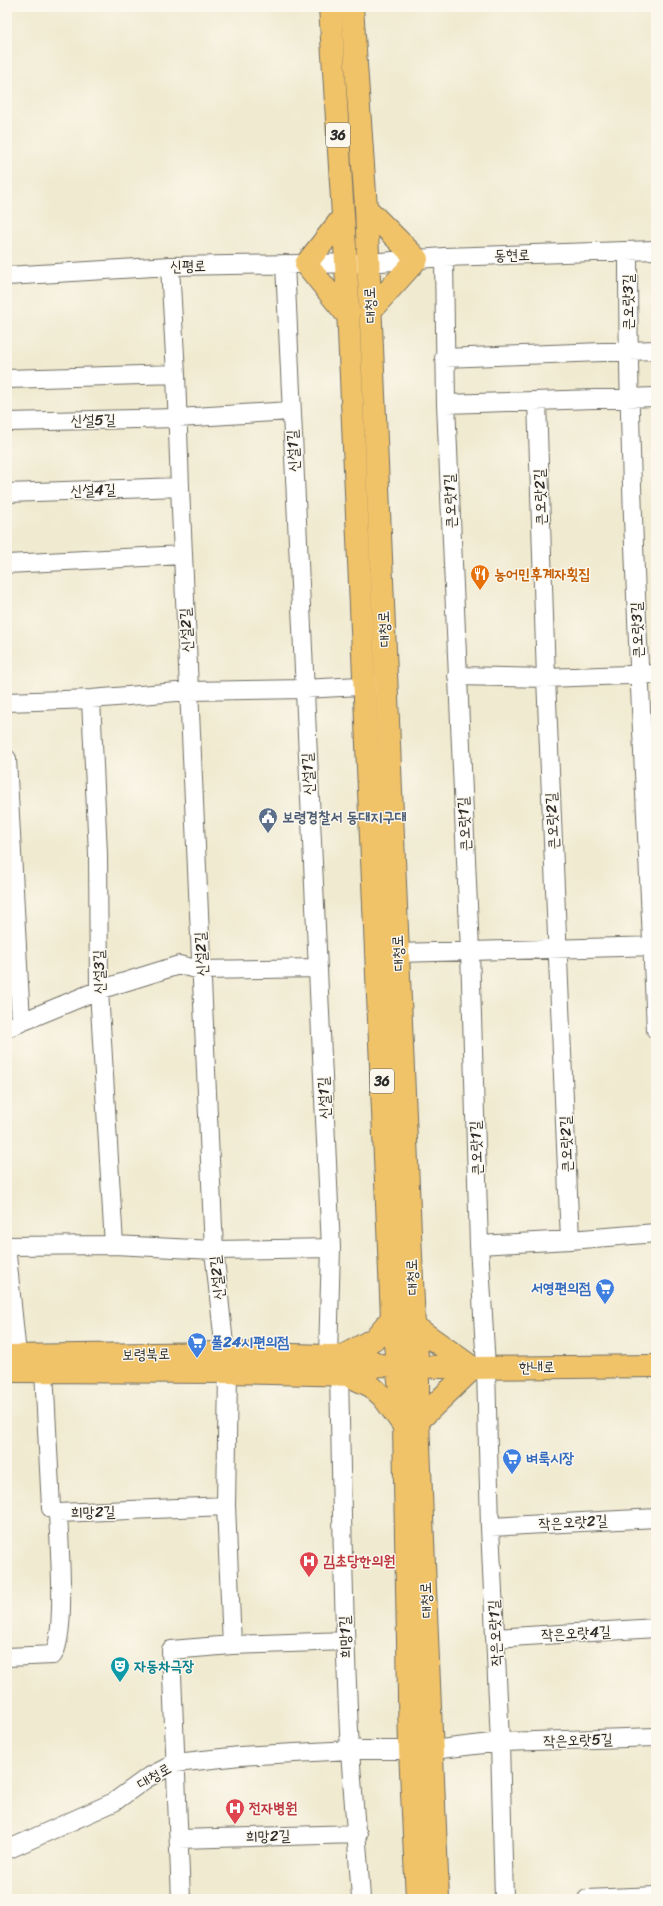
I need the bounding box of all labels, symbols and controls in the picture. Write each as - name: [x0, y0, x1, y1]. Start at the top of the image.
- road number: 36: [326, 123, 350, 147]
- street label: 동현로: [494, 242, 530, 268]
- street label: 신평로: [170, 253, 206, 279]
- street label: 큰오랏3길: [615, 274, 641, 330]
- street label: 대청로: [356, 286, 384, 324]
- street label: 신설5길: [70, 407, 116, 433]
- street label: 신설1길: [279, 429, 307, 473]
- street label: 큰오랏2길: [526, 468, 554, 526]
- street label: 큰오랏1길: [436, 473, 464, 529]
- street label: 신설4길: [70, 476, 116, 504]
- place label: 농어민후계자횟집: [494, 561, 591, 587]
- restaurant icon: 농어민후계자횟집: [469, 563, 491, 591]
- street label: 큰오랏3길: [623, 601, 651, 659]
- street label: 신설2길: [172, 607, 200, 653]
- street label: 대청로: [370, 610, 398, 648]
- street label: 신설1길: [294, 752, 322, 796]
- street label: 큰오랏2길: [538, 792, 566, 850]
- street label: 큰오랏1길: [450, 796, 478, 852]
- place label: 보령경찰서 동대지구대: [282, 804, 407, 830]
- public building icon: 보령경찰서 동대지구대: [257, 806, 279, 834]
- street label: 신설2길: [187, 931, 215, 977]
- street label: 대청로: [384, 934, 412, 972]
- street label: 신설3길: [86, 950, 112, 994]
- road number: 36: [370, 1069, 394, 1093]
- street label: 신설1길: [310, 1076, 338, 1120]
- street label: 큰오랏2길: [552, 1115, 580, 1173]
- street label: 큰오랏1길: [462, 1120, 490, 1176]
- street label: 신설2길: [202, 1254, 232, 1302]
- street label: 대청로: [398, 1258, 426, 1296]
- place label: 서영편의점: [531, 1275, 591, 1301]
- supermarket icon: 서영편의점: [594, 1277, 616, 1305]
- place label: 풀24시편의점: [211, 1329, 289, 1355]
- supermarket icon: 풀24시편의점: [186, 1331, 208, 1359]
- street label: 보령북로: [122, 1341, 170, 1367]
- street label: 한내로: [519, 1354, 555, 1380]
- place label: 벼룩시장: [526, 1445, 574, 1471]
- supermarket icon: 벼룩시장: [501, 1447, 523, 1475]
- street label: 희망2길: [70, 1498, 116, 1526]
- street label: 작은오랏2길: [538, 1507, 608, 1537]
- place label: 김초당한의원: [323, 1548, 395, 1574]
- hospital icon: 김초당한의원: [298, 1550, 320, 1578]
- street label: 대청로: [412, 1581, 440, 1619]
- street label: 작은오랏1길: [480, 1599, 510, 1667]
- street label: 희망1길: [331, 1615, 359, 1659]
- street label: 작은오랏4길: [541, 1618, 611, 1648]
- place label: 자동차극장: [134, 1653, 194, 1679]
- theatre icon: 자동차극장: [109, 1655, 131, 1683]
- street label: 작은오랏5길: [543, 1726, 613, 1754]
- street label: 대청로: [132, 1756, 176, 1796]
- place label: 전자병원: [248, 1795, 297, 1821]
- hospital icon: 전자병원: [224, 1797, 246, 1825]
- street label: 희망2길: [245, 1822, 291, 1850]

